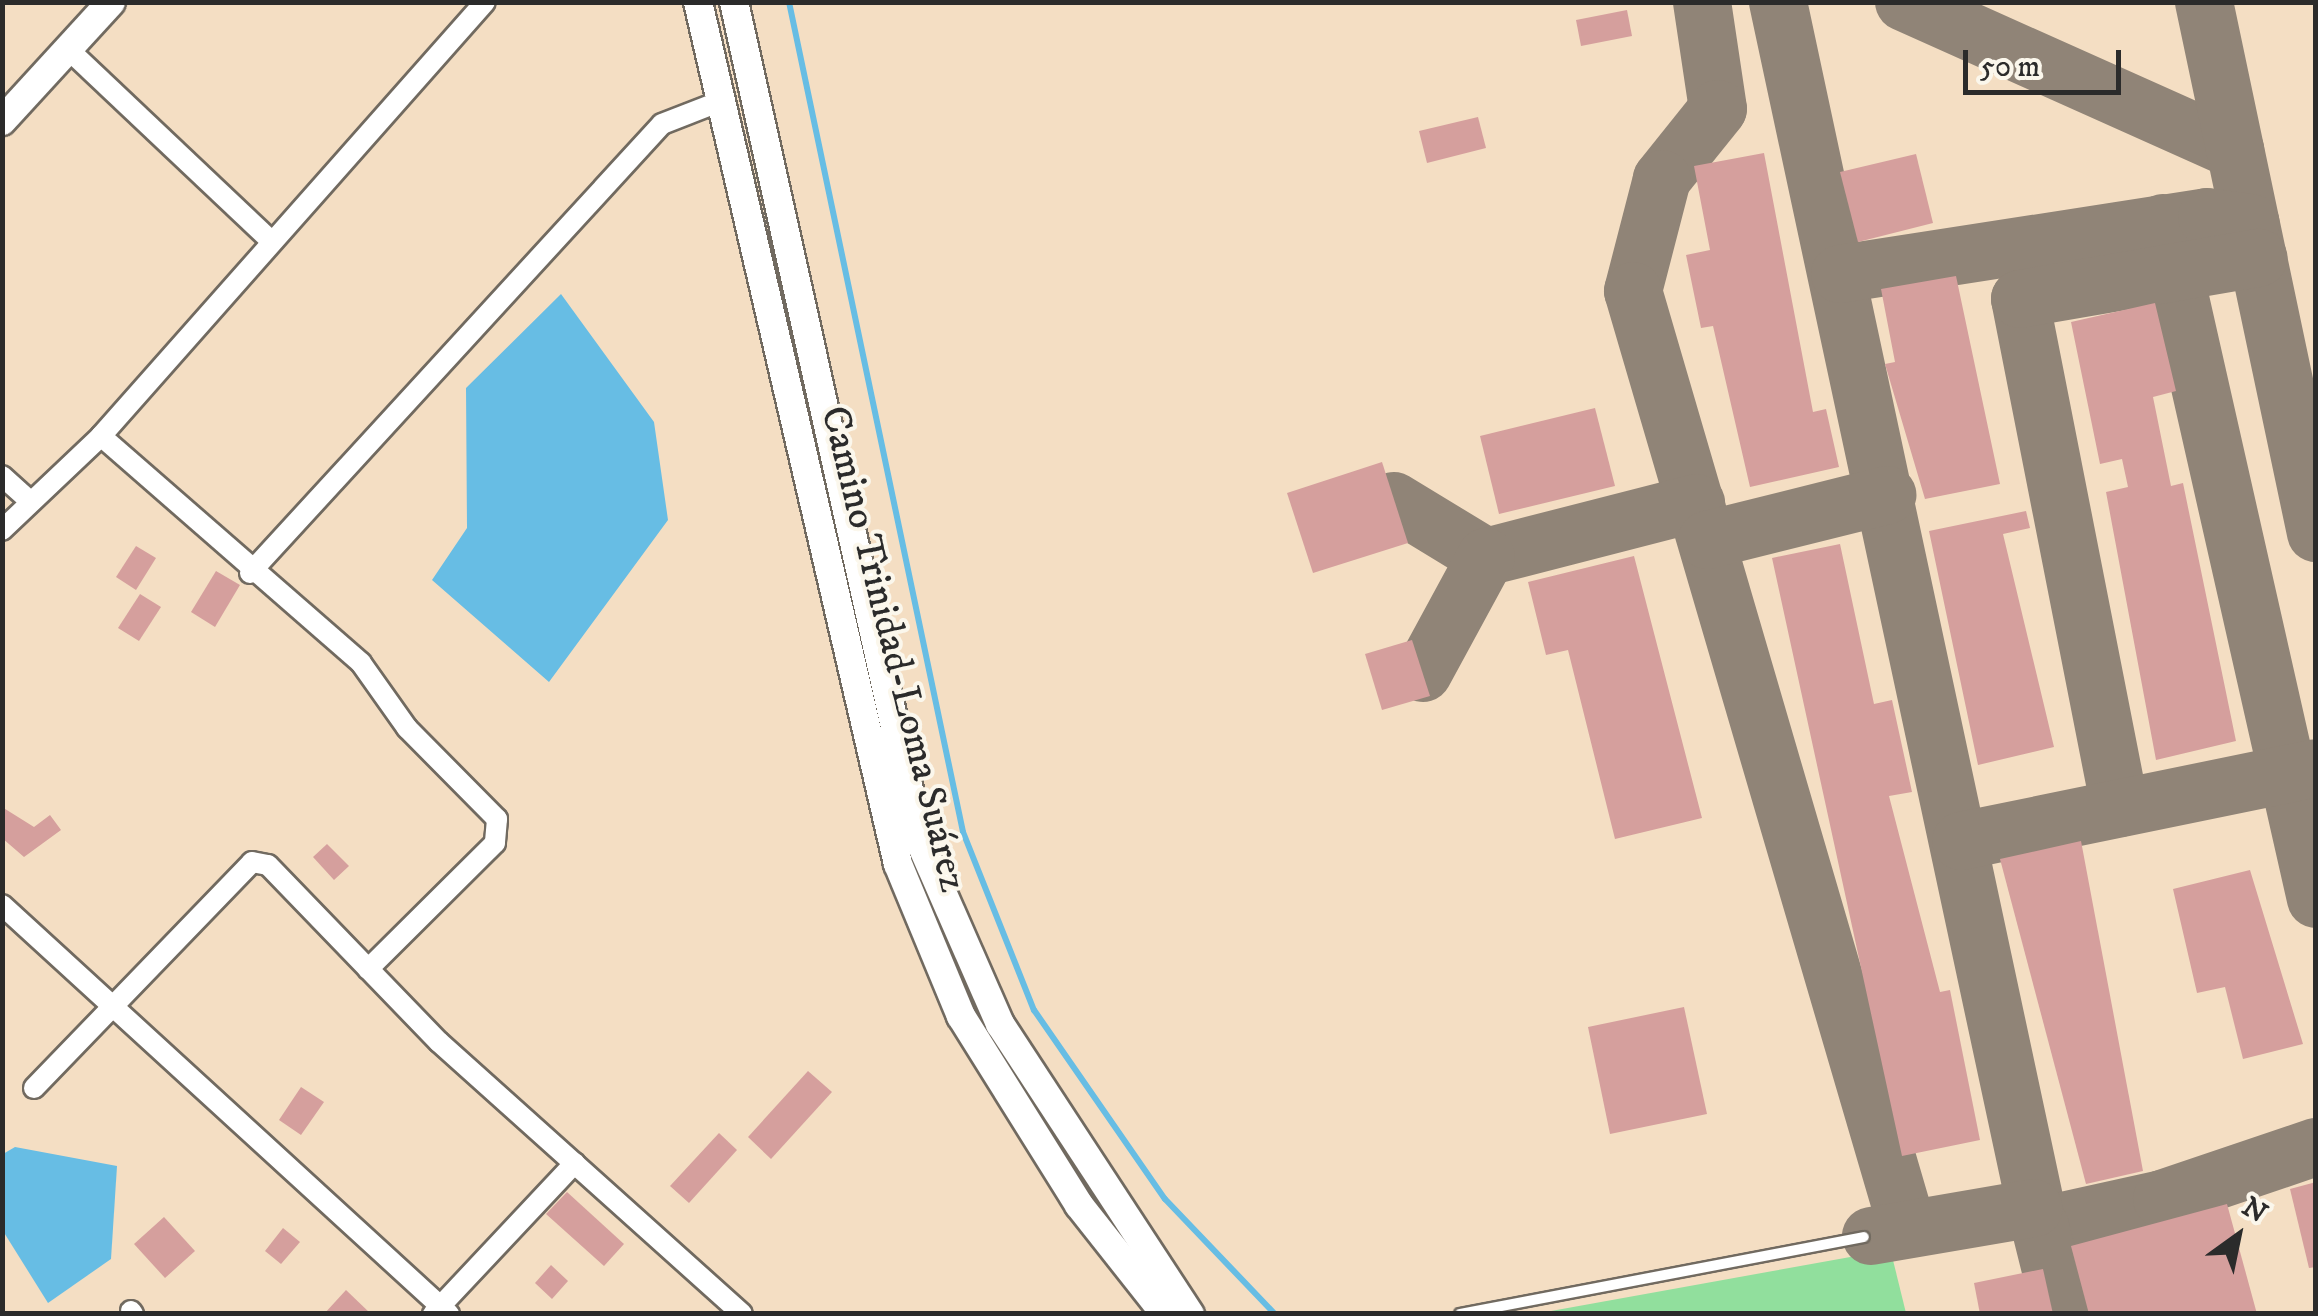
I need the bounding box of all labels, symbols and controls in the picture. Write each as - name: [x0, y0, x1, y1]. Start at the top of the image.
- scale bar: [1968, 30, 2126, 92]
- text: 50 m: [1980, 49, 2040, 86]
- street label: Camino Trinidad-Loma Suárez: [809, 401, 977, 897]
- north arrow: [2188, 1186, 2288, 1286]
- text: N: [2235, 1189, 2274, 1231]

